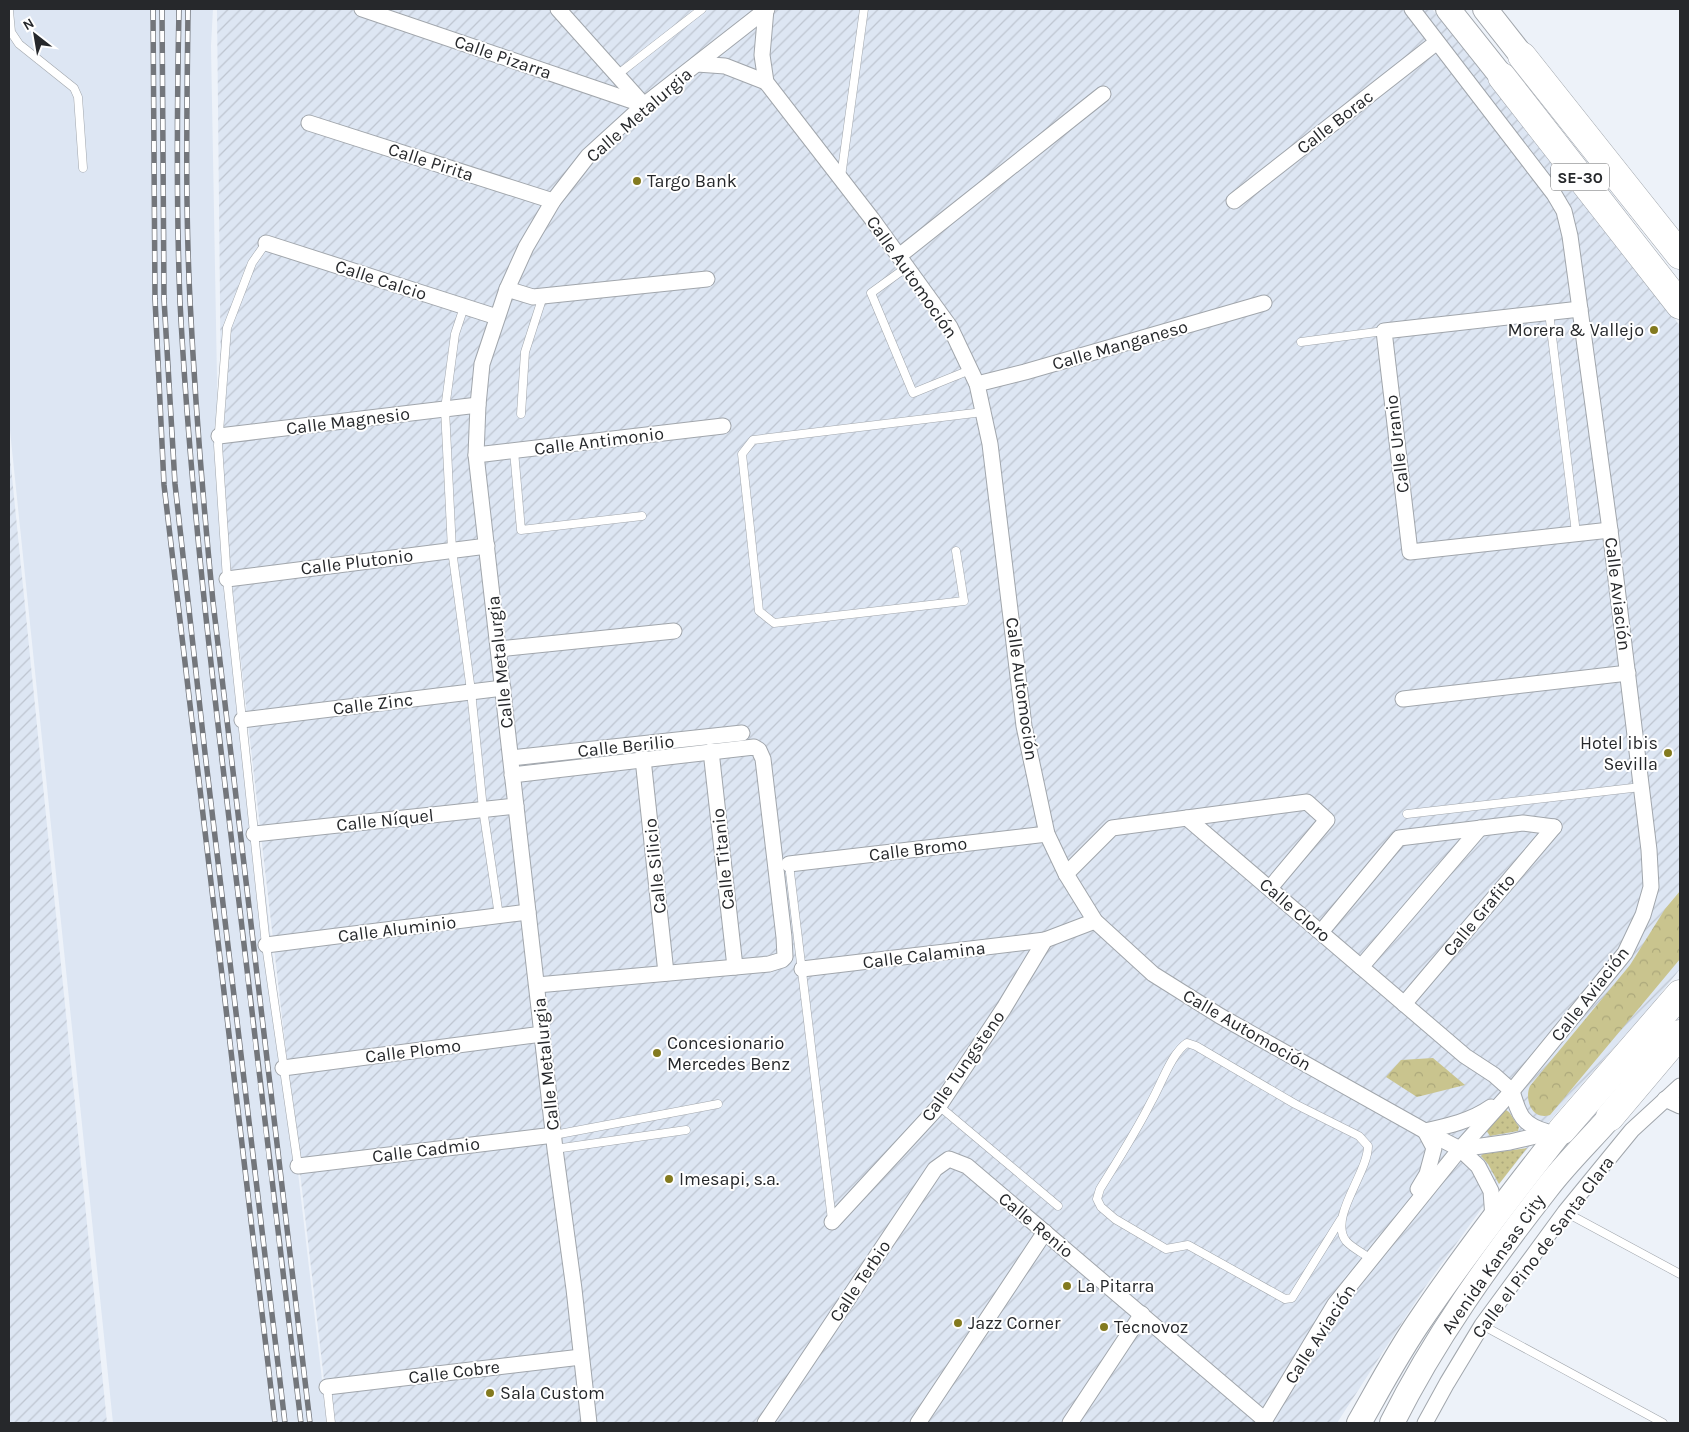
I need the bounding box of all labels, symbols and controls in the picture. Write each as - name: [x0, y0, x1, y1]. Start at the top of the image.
- north arrow: [10, 10, 60, 60]
- text: N: [20, 14, 37, 34]
- street label: Calle Pizarra: [452, 30, 554, 84]
- street label: Calle Metalurgia: [581, 63, 697, 167]
- street label: Calle Borac: [1292, 85, 1378, 159]
- street label: Calle Pirita: [386, 138, 476, 186]
- road number: SE-30: [1551, 163, 1609, 190]
- place label: Targo Bank: [647, 170, 737, 192]
- marker: Targo Bank: [631, 175, 643, 187]
- street label: Calle Automoción: [862, 212, 962, 342]
- street label: Calle Calcio: [332, 255, 430, 305]
- street label: Calle Manganeso: [1050, 315, 1190, 375]
- place label: Morera & Vallejo: [1507, 319, 1644, 341]
- marker: Morera & Vallejo: [1648, 324, 1660, 336]
- street label: Calle Uranio: [1380, 394, 1414, 494]
- street label: Calle Magnesio: [285, 402, 411, 440]
- street label: Calle Antimonio: [533, 422, 665, 460]
- street label: Calle Aviación: [1600, 536, 1636, 652]
- street label: Calle Plutonio: [300, 544, 414, 580]
- street label: Calle Metalurgia: [482, 595, 518, 729]
- street label: Calle Automoción: [1001, 616, 1043, 762]
- street label: Calle Zinc: [332, 688, 414, 720]
- street label: Calle Berilio: [577, 730, 675, 762]
- place label: Hotel ibis Sevilla: [1580, 732, 1658, 775]
- marker: Hotel ibis Sevilla: [1662, 747, 1674, 759]
- street label: Calle Níquel: [335, 804, 435, 836]
- street label: Calle Titanio: [707, 807, 739, 911]
- street label: Calle Silicio: [639, 817, 671, 915]
- street label: Calle Bromo: [868, 832, 968, 866]
- street label: Calle Grafito: [1438, 869, 1520, 961]
- street label: Calle Cloro: [1255, 873, 1335, 947]
- street label: Calle Aluminio: [337, 911, 457, 947]
- street label: Calle Calamina: [861, 937, 987, 973]
- street label: Calle Aviación: [1546, 942, 1634, 1046]
- street label: Calle Automoción: [1179, 984, 1315, 1076]
- street label: Calle Metalurgia: [528, 997, 564, 1131]
- street label: Calle Tungsteno: [917, 1006, 1009, 1126]
- place label: Concesionario Mercedes Benz: [667, 1032, 790, 1075]
- street label: Calle Plomo: [364, 1034, 462, 1068]
- marker: Concesionario Mercedes Benz: [651, 1047, 663, 1059]
- street label: Calle Cadmio: [371, 1132, 481, 1168]
- street label: Calle el Pino de Santa Clara: [1467, 1151, 1619, 1343]
- place label: Imesapi, s.a.: [679, 1168, 779, 1190]
- marker: Imesapi, s.a.: [663, 1173, 675, 1185]
- street label: Calle Renio: [994, 1187, 1078, 1263]
- street label: Avenida Kansas City: [1436, 1189, 1550, 1338]
- street label: Calle Terbio: [825, 1236, 895, 1326]
- place label: La Pitarra: [1077, 1275, 1155, 1297]
- marker: La Pitarra: [1061, 1280, 1073, 1292]
- street label: Calle Aviación: [1280, 1280, 1360, 1388]
- place label: Jazz Corner: [968, 1312, 1061, 1334]
- place label: Tecnovoz: [1114, 1316, 1188, 1338]
- marker: Jazz Corner: [952, 1317, 964, 1329]
- marker: Tecnovoz: [1098, 1321, 1110, 1333]
- street label: Calle Cobre: [407, 1355, 501, 1389]
- place label: Sala Custom: [500, 1382, 605, 1404]
- marker: Sala Custom: [484, 1387, 496, 1399]

